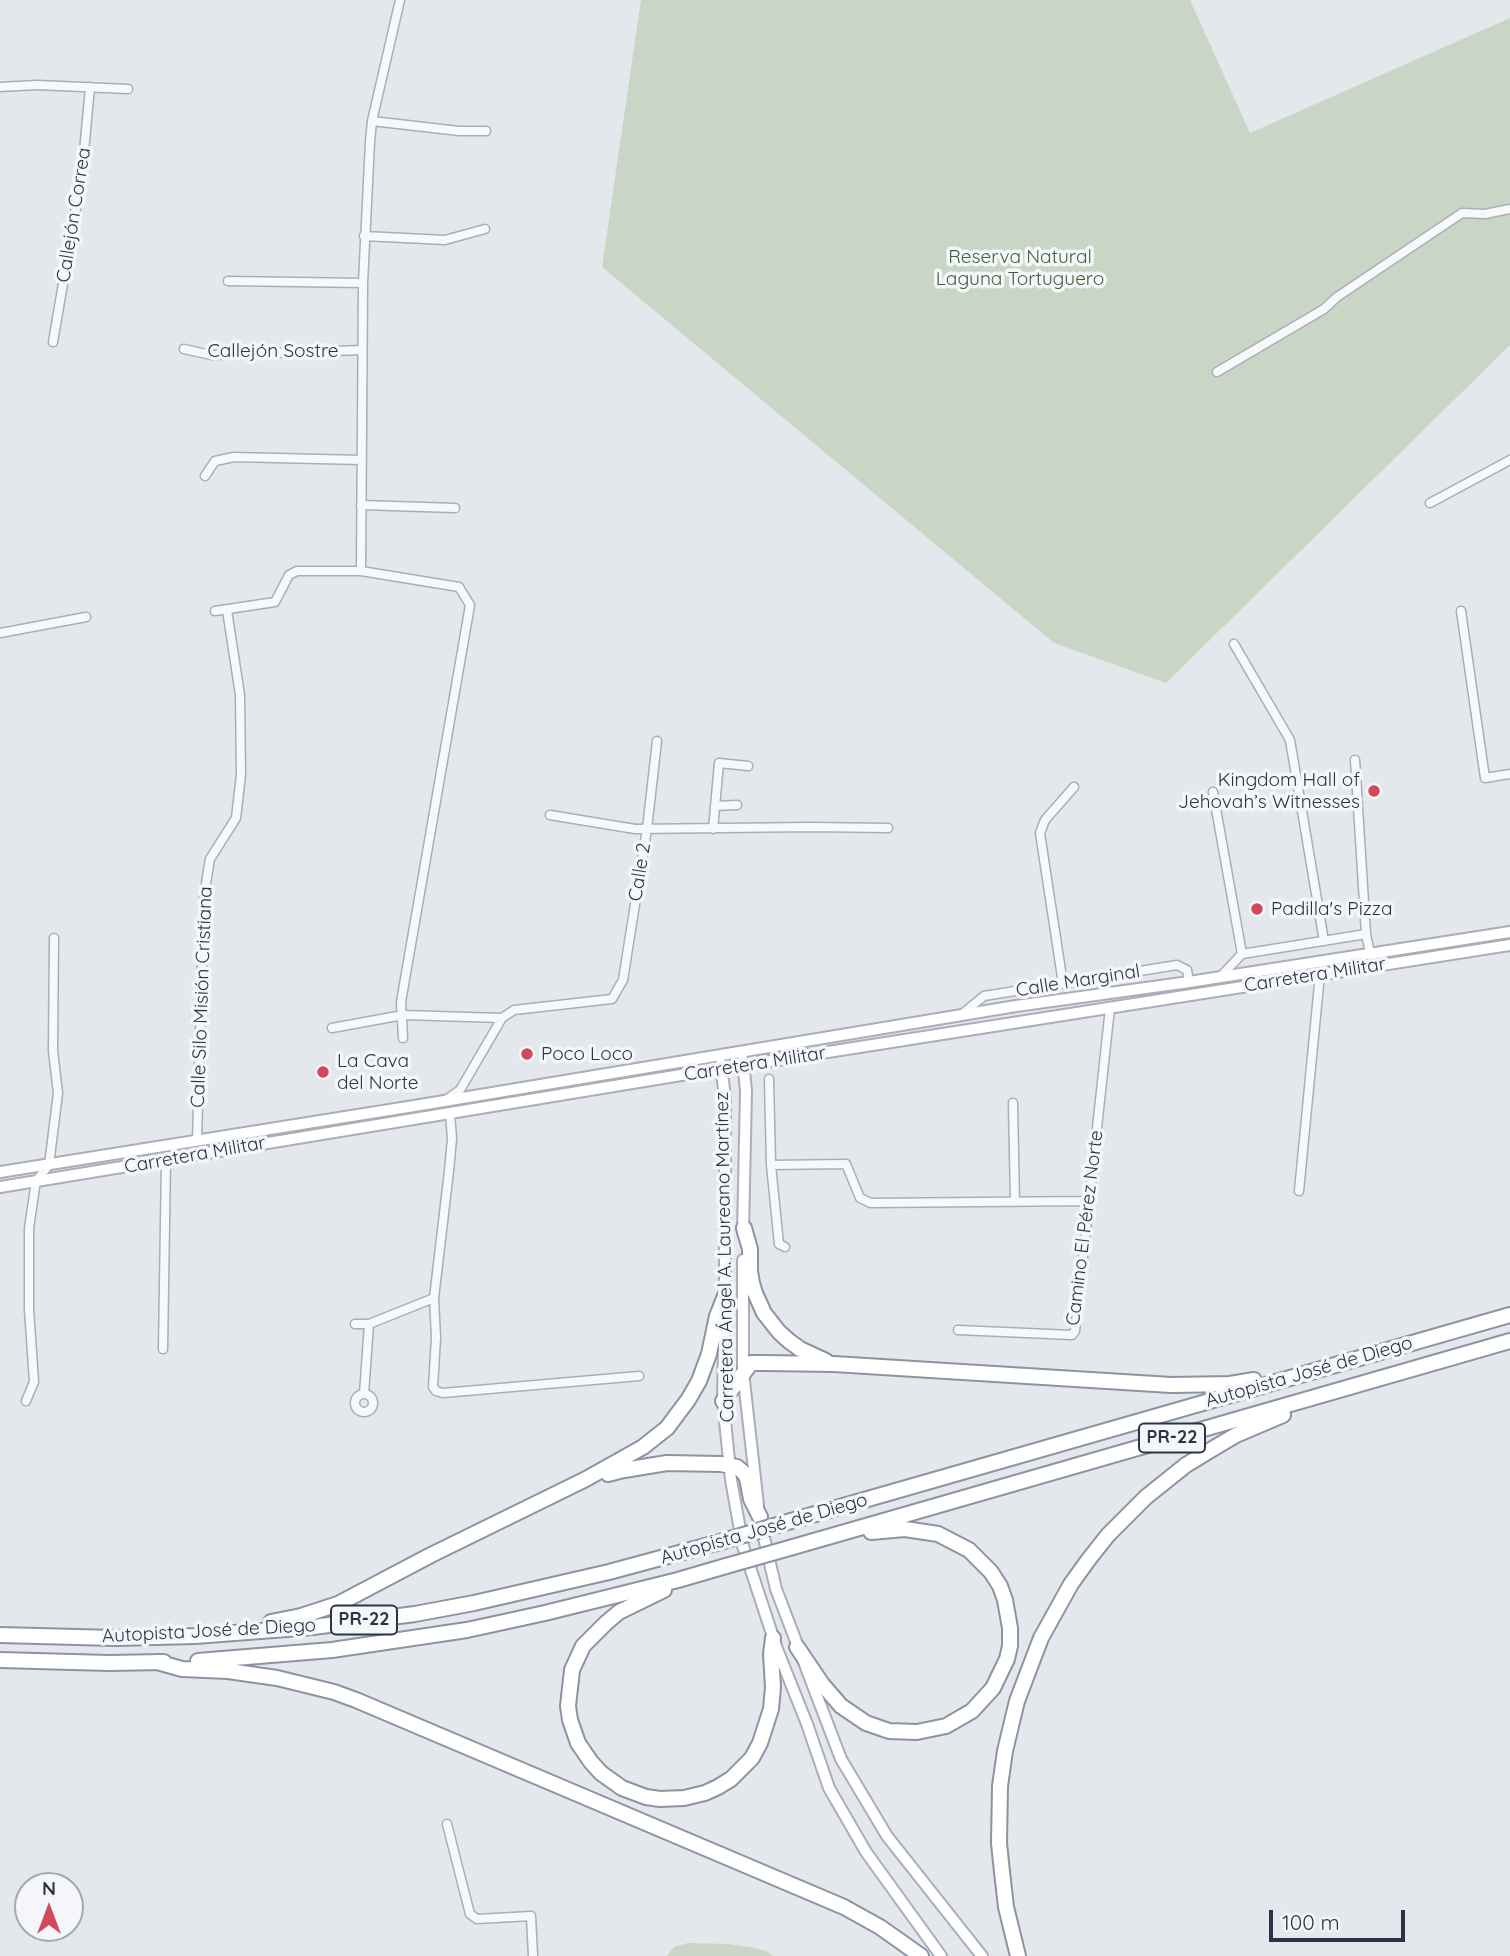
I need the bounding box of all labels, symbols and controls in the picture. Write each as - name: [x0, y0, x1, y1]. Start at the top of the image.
- street label: Callejón Correa: [52, 146, 96, 284]
- park label: Reserva Natural Laguna Tortuguero: [936, 246, 1104, 290]
- street label: Callejón Sostre: [207, 340, 339, 362]
- place label: Kingdom Hall of Jehovah’s Witnesses: [1178, 769, 1360, 813]
- marker: Kingdom Hall of Jehovah’s Witnesses: [1366, 783, 1382, 799]
- street label: Calle 2: [624, 841, 656, 903]
- street label: Calle Silo Misión Cristiana: [187, 886, 217, 1108]
- place label: Padilla's Pizza: [1271, 898, 1392, 920]
- marker: Padilla's Pizza: [1249, 901, 1265, 917]
- street label: Carretera Militar: [1242, 953, 1388, 997]
- street label: Calle Marginal: [1014, 960, 1142, 1002]
- street label: Carretera Militar: [682, 1042, 828, 1086]
- place label: Poco Loco: [541, 1043, 633, 1065]
- marker: Poco Loco: [519, 1046, 535, 1062]
- place label: La Cava del Norte: [337, 1050, 419, 1094]
- marker: La Cava del Norte: [315, 1064, 331, 1080]
- street label: Carretera Ángel A. Laureano Martínez: [711, 1091, 739, 1423]
- street label: Camino El Pérez Norte: [1062, 1129, 1108, 1327]
- street label: Carretera Militar: [122, 1131, 268, 1179]
- street label: Autopista José de Diego: [1203, 1332, 1415, 1412]
- road number: PR-22: [1139, 1423, 1205, 1452]
- street label: Autopista José de Diego: [658, 1489, 870, 1569]
- road number: PR-22: [331, 1605, 397, 1634]
- street label: Autopista José de Diego: [101, 1614, 317, 1648]
- north arrow: [14, 1872, 84, 1942]
- text: N: [42, 1876, 56, 1900]
- scale bar: [1272, 1896, 1408, 1940]
- text: 100 m: [1282, 1909, 1340, 1935]

